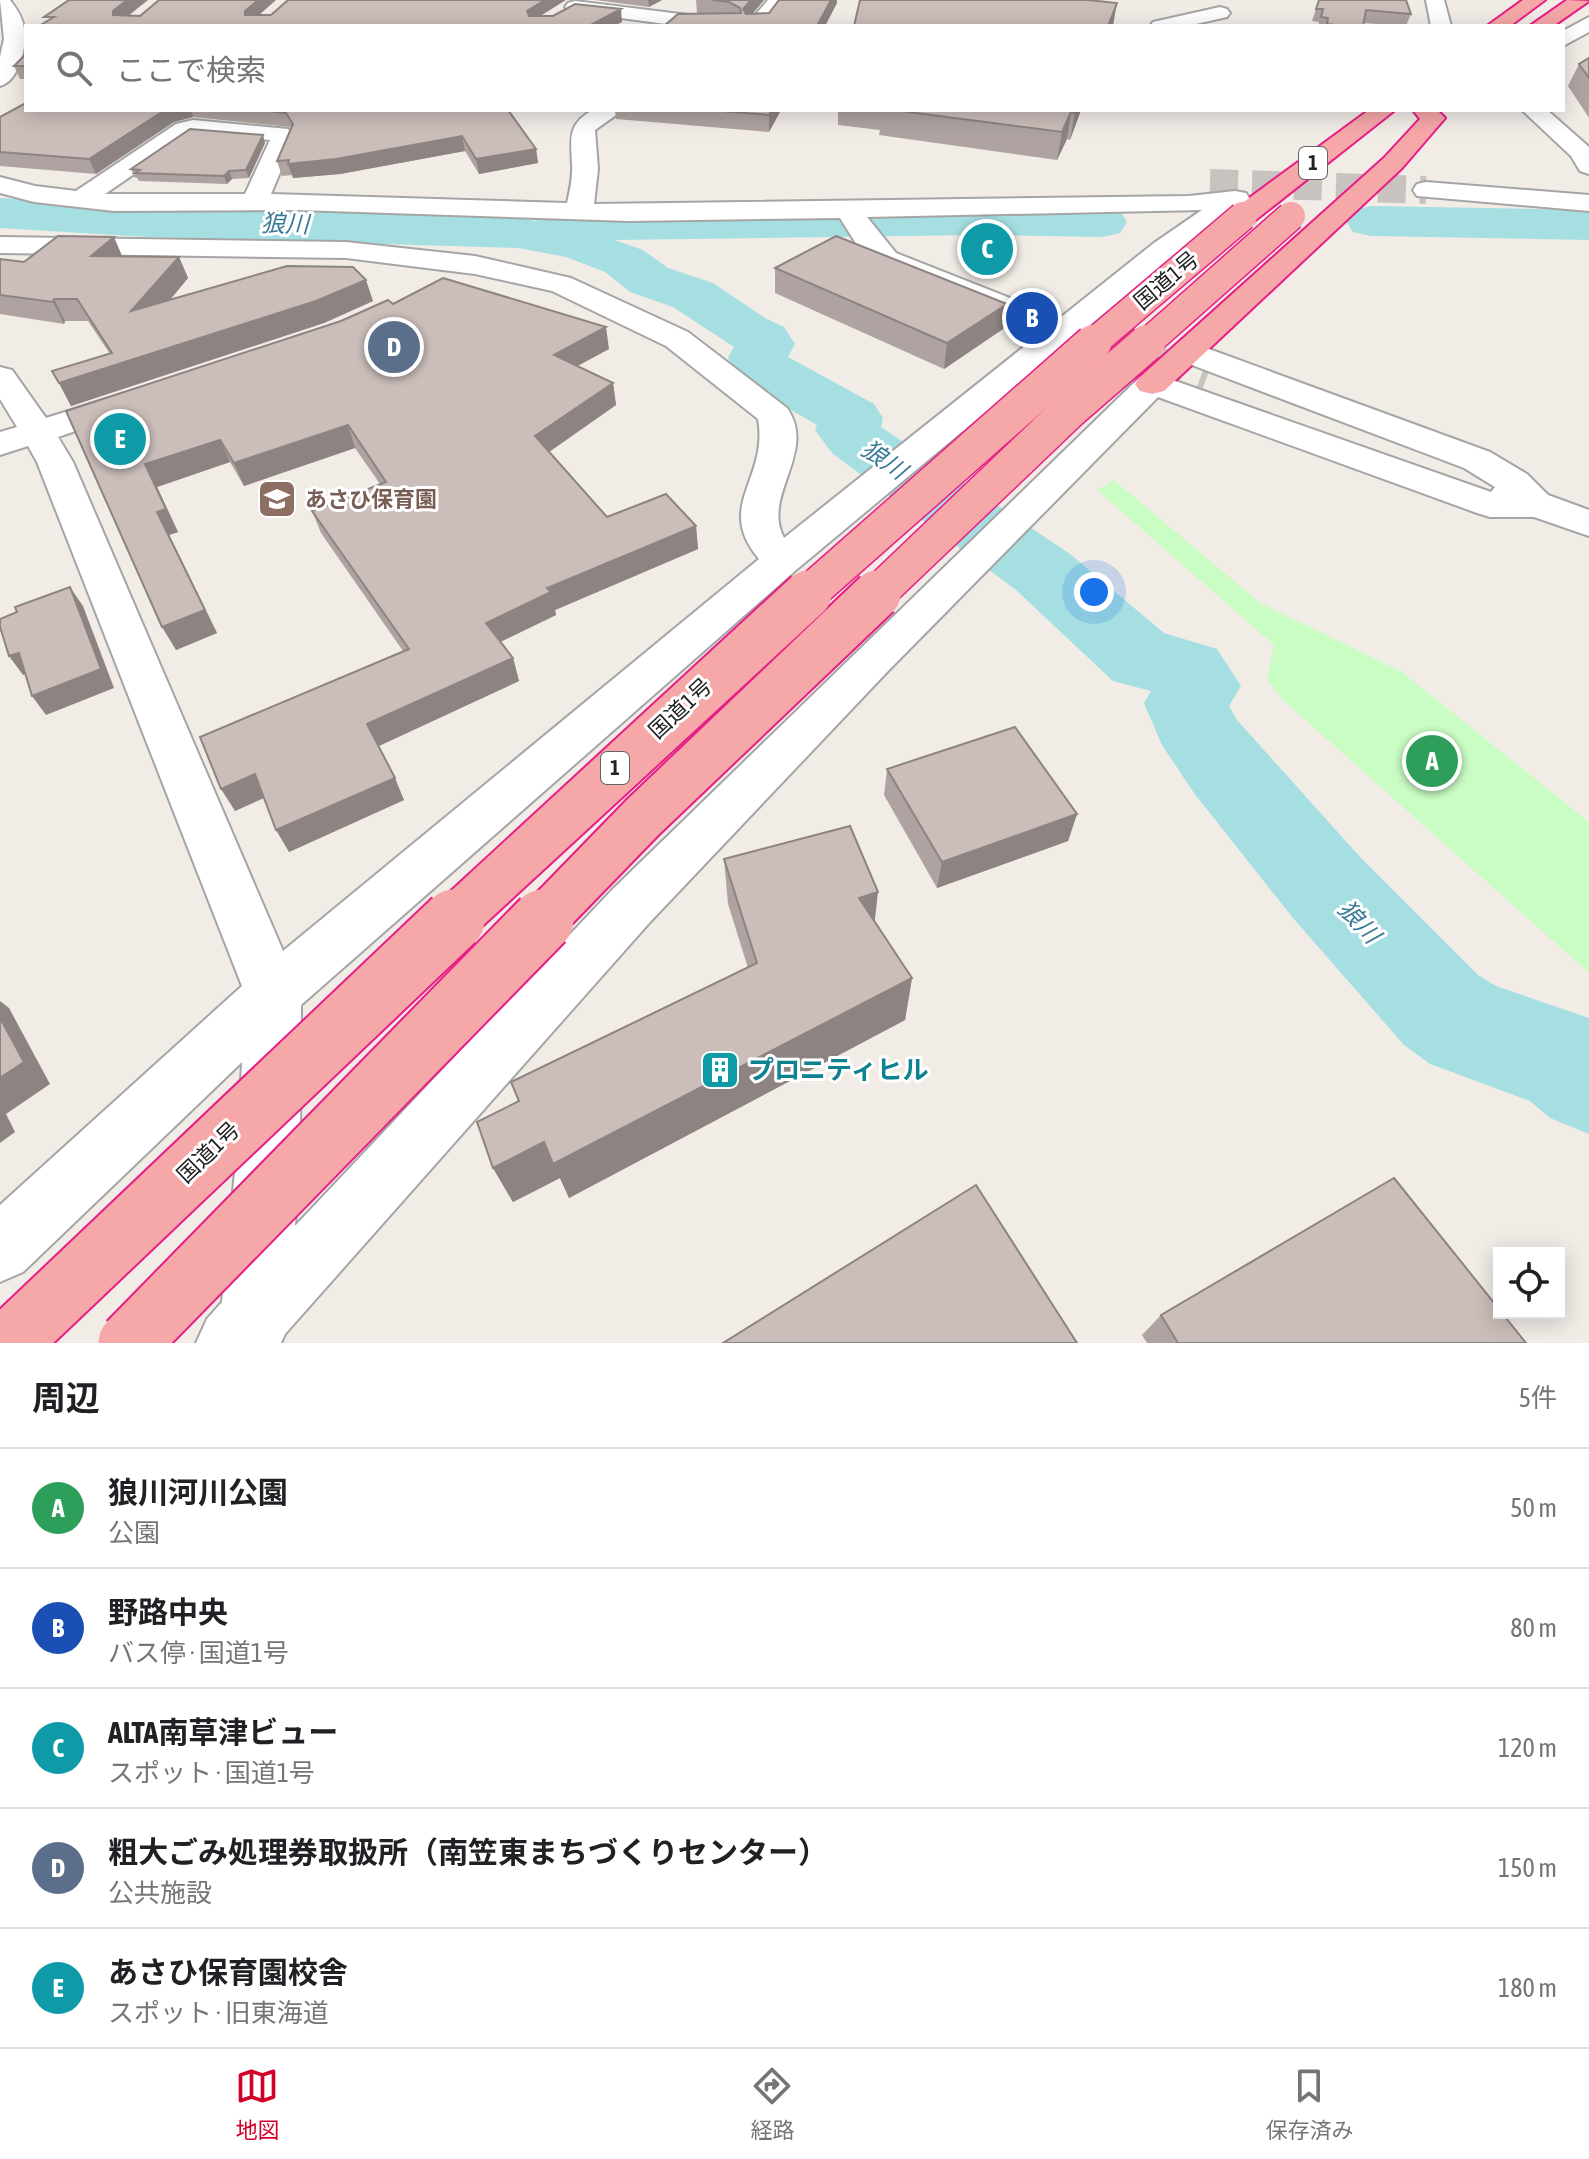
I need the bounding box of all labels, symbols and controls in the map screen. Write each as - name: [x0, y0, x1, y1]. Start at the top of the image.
- search box: [24, 24, 1565, 112]
- icon: search: [52, 46, 96, 90]
- text: ここで検索: [116, 53, 266, 87]
- road number: 1: [1299, 147, 1327, 179]
- water label: 狼川: [261, 209, 312, 238]
- pin: C: [961, 219, 1013, 279]
- street label: 国道1号: [1128, 246, 1204, 314]
- pin: B: [1006, 288, 1058, 348]
- pin: D: [368, 317, 420, 377]
- pin: E: [94, 409, 146, 469]
- water label: 狼川: [857, 435, 914, 486]
- school or university icon: あさひ保育園: [256, 478, 298, 520]
- place label: あさひ保育園: [305, 486, 437, 512]
- your location: [1074, 572, 1114, 612]
- street label: 国道1号: [643, 672, 717, 744]
- pin: A: [1406, 731, 1458, 791]
- road number: 1: [601, 752, 629, 784]
- water label: 狼川: [1333, 895, 1388, 951]
- building icon: プロニティヒル: [699, 1049, 741, 1091]
- place label: プロニティヒル: [748, 1055, 928, 1085]
- street label: 国道1号: [172, 1116, 244, 1188]
- map controls: [1493, 1247, 1565, 1319]
- button: locate: [1493, 1247, 1565, 1319]
- text: 周辺: [32, 1378, 100, 1417]
- text: 5件: [1519, 1383, 1557, 1413]
- text: 狼川河川公園: [108, 1475, 288, 1509]
- text: A: [52, 1493, 64, 1523]
- text: 50 m: [1510, 1493, 1557, 1523]
- text: 公園: [108, 1518, 160, 1548]
- text: 野路中央: [108, 1595, 228, 1629]
- text: B: [52, 1613, 64, 1643]
- text: 80 m: [1510, 1613, 1557, 1643]
- text: バス停 · 国道1号: [108, 1638, 289, 1668]
- text: ALTA南草津ビュー: [108, 1715, 338, 1749]
- text: C: [52, 1733, 64, 1763]
- text: 120 m: [1498, 1733, 1557, 1763]
- text: スポット · 国道1号: [108, 1758, 315, 1788]
- text: 粗大ごみ処理券取扱所（南笠東まちづくりセンター）: [108, 1835, 828, 1869]
- text: D: [51, 1853, 65, 1883]
- text: 150 m: [1498, 1853, 1557, 1883]
- text: 公共施設: [108, 1878, 212, 1908]
- text: あさひ保育園校舎: [108, 1955, 348, 1989]
- text: E: [52, 1973, 64, 2003]
- text: 180 m: [1498, 1973, 1557, 2003]
- text: スポット · 旧東海道: [108, 1998, 329, 2028]
- tab: 地図: [235, 2064, 280, 2144]
- tab: 経路: [750, 2064, 795, 2144]
- tab: 保存済み: [1265, 2064, 1354, 2144]

